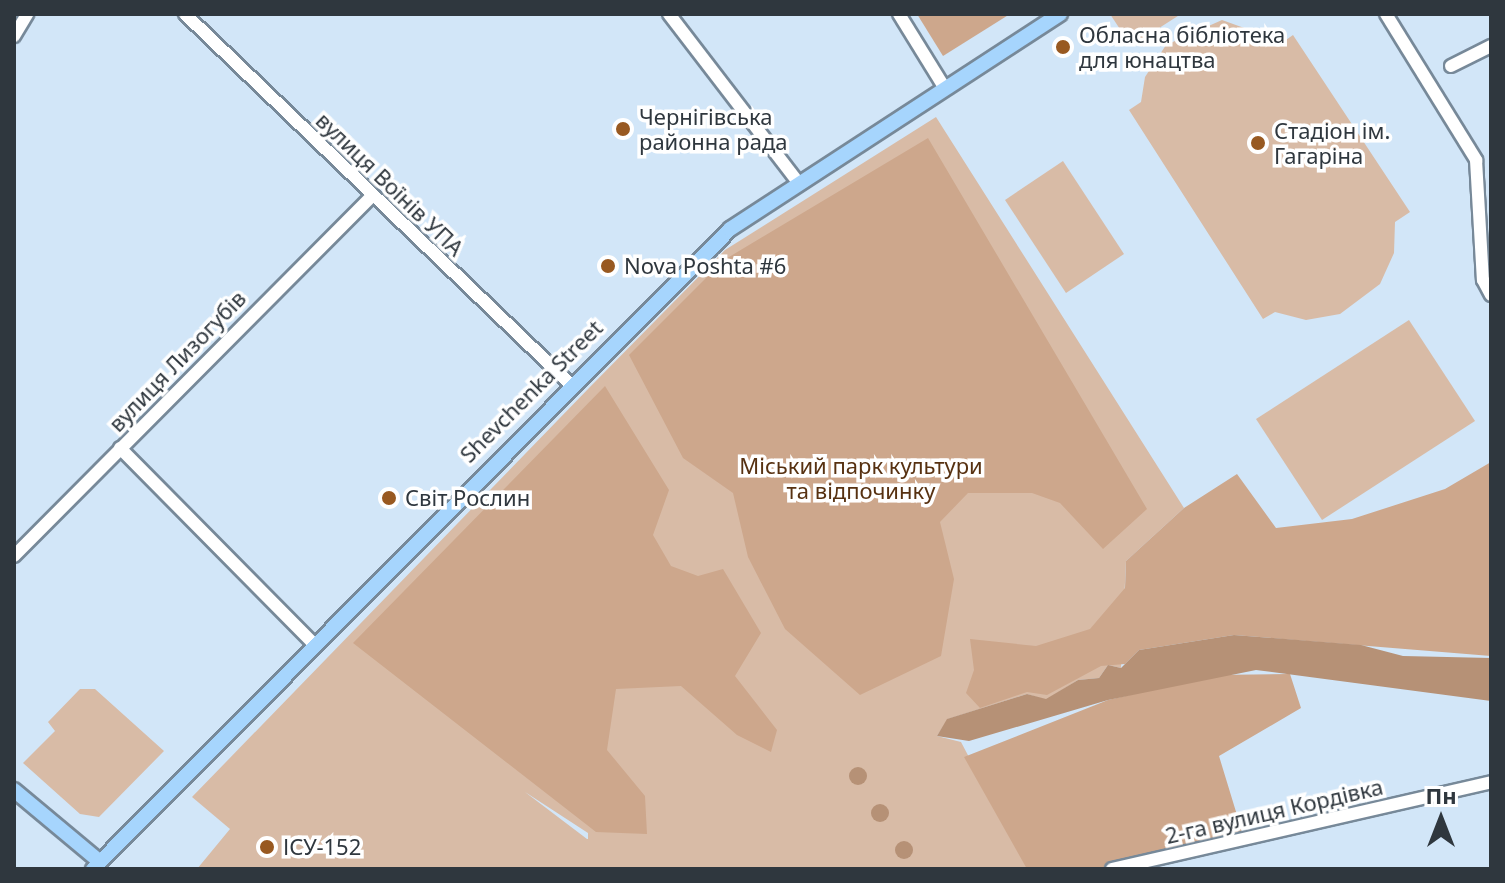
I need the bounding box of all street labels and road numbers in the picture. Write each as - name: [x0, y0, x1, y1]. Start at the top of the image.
- street label: вулиця Воїнів УПА: [311, 107, 469, 261]
- street label: вулиця Лизогубів: [103, 285, 251, 437]
- street label: Shevchenka Street: [454, 314, 608, 468]
- street label: 2-га вулиця Кордівка: [1163, 773, 1385, 849]

